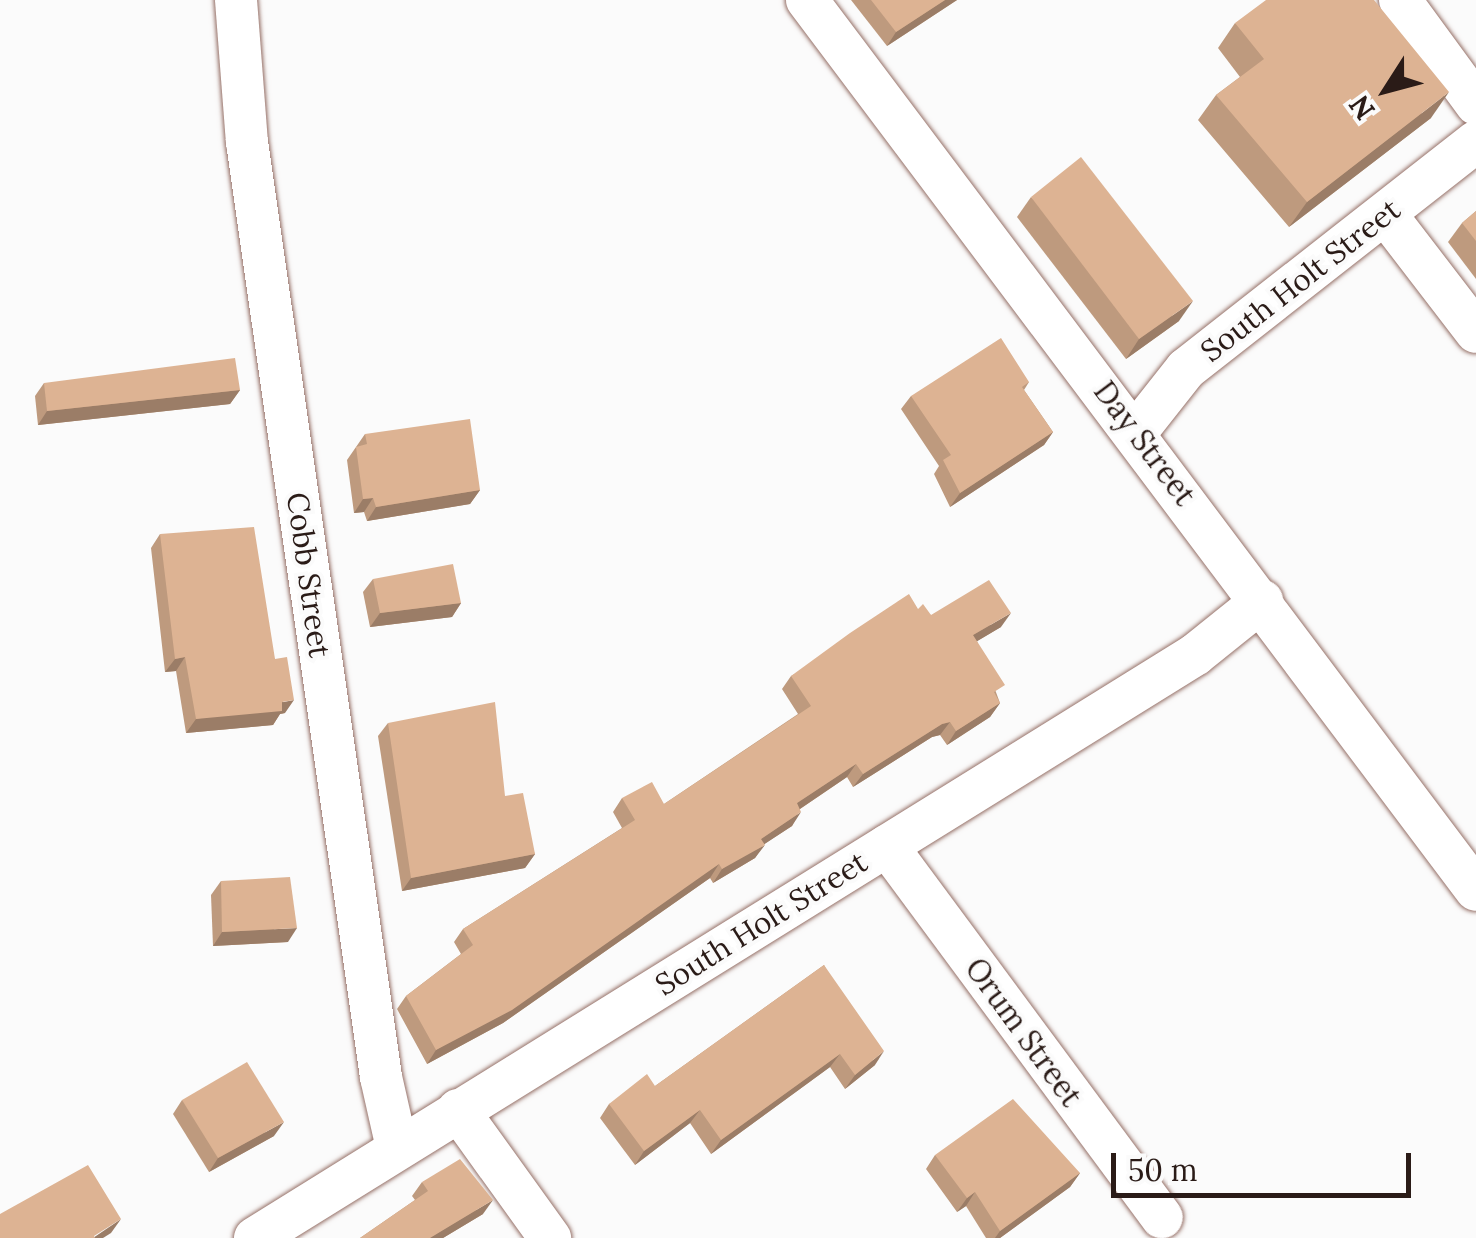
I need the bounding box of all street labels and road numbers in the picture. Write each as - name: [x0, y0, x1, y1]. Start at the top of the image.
- street label: South Holt Street: [1193, 191, 1407, 369]
- street label: Day Street: [1087, 374, 1203, 512]
- street label: Cobb Street: [280, 490, 338, 660]
- street label: South Holt Street: [648, 843, 874, 1003]
- street label: Orum Street: [958, 951, 1090, 1113]

